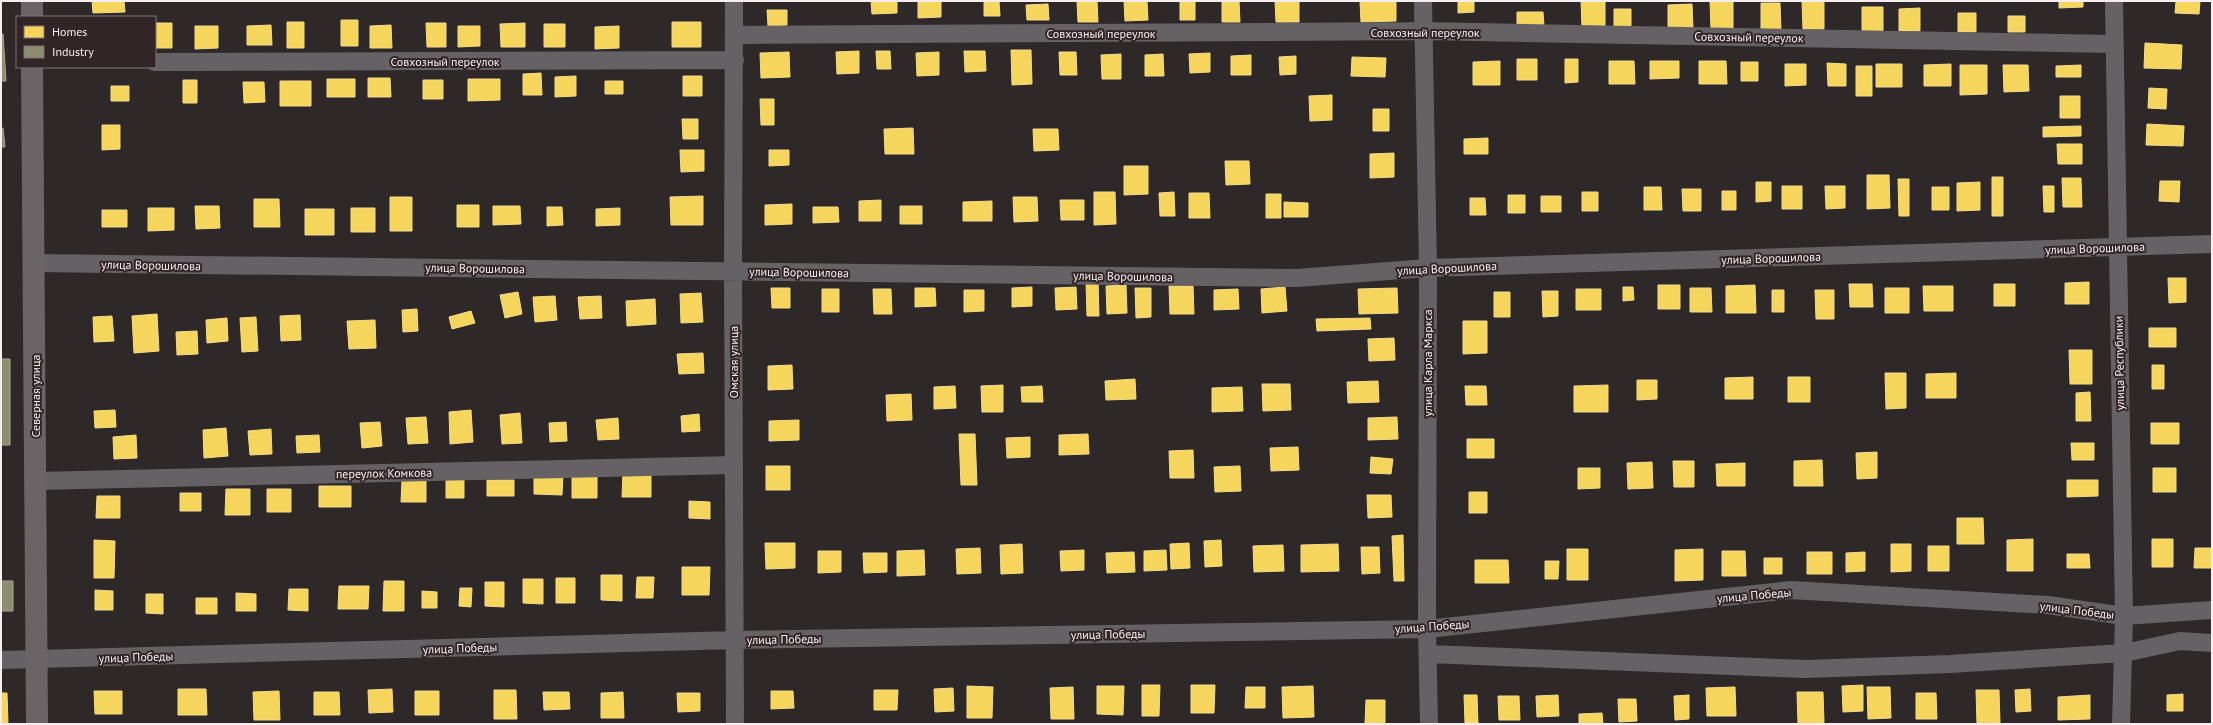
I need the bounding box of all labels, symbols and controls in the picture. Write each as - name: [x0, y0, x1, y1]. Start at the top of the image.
- legend: [16, 16, 156, 68]
- text: Homes: [52, 24, 87, 39]
- street label: Совхозный переулок: [1370, 25, 1480, 40]
- street label: Совхозный переулок: [1046, 26, 1156, 41]
- street label: Совхозный переулок: [1694, 29, 1804, 45]
- text: Industry: [52, 44, 94, 59]
- street label: Совхозный переулок: [390, 54, 500, 69]
- street label: улица Ворошилова: [2045, 239, 2145, 257]
- street label: улица Ворошилова: [1721, 249, 1821, 267]
- street label: улица Ворошилова: [101, 257, 201, 273]
- street label: улица Ворошилова: [1397, 258, 1497, 278]
- street label: улица Ворошилова: [425, 260, 525, 276]
- street label: улица Ворошилова: [749, 264, 849, 280]
- street label: улица Ворошилова: [1073, 268, 1173, 284]
- street label: улица Карла Маркса: [1420, 309, 1435, 417]
- street label: улица Республики: [2111, 316, 2127, 410]
- street label: Омская улица: [726, 326, 741, 398]
- street label: Северная улица: [28, 354, 43, 437]
- street label: переулок Комкова: [336, 465, 432, 481]
- street label: улица Победы: [1716, 584, 1792, 606]
- street label: улица Победы: [2039, 598, 2115, 622]
- street label: улица Победы: [1394, 616, 1470, 636]
- street label: улица Победы: [1070, 626, 1146, 642]
- street label: улица Победы: [746, 631, 822, 647]
- street label: улица Победы: [422, 639, 498, 657]
- street label: улица Победы: [98, 648, 174, 666]

